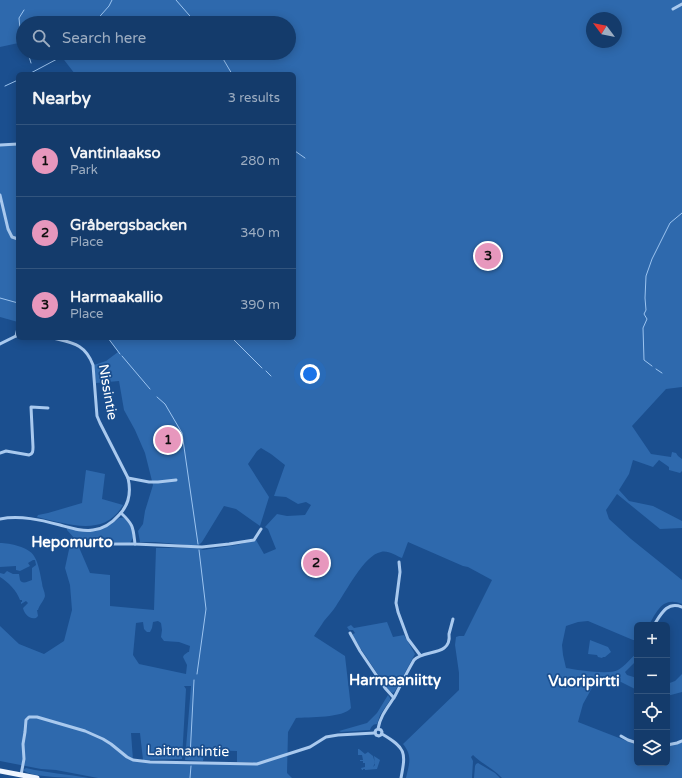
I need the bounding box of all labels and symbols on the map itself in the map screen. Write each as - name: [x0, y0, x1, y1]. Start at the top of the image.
- north arrow: [586, 12, 622, 48]
- pin: 3: [475, 241, 501, 271]
- street label: Nissintie: [95, 363, 121, 421]
- your location: [300, 364, 320, 384]
- pin: 1: [155, 425, 181, 455]
- district label: Hepomurto: [31, 533, 113, 552]
- pin: 2: [303, 548, 329, 578]
- district label: Harmaaniitty: [349, 671, 441, 690]
- district label: Vuoripirtti: [548, 672, 620, 691]
- street label: Laitmanintie: [147, 742, 230, 760]

